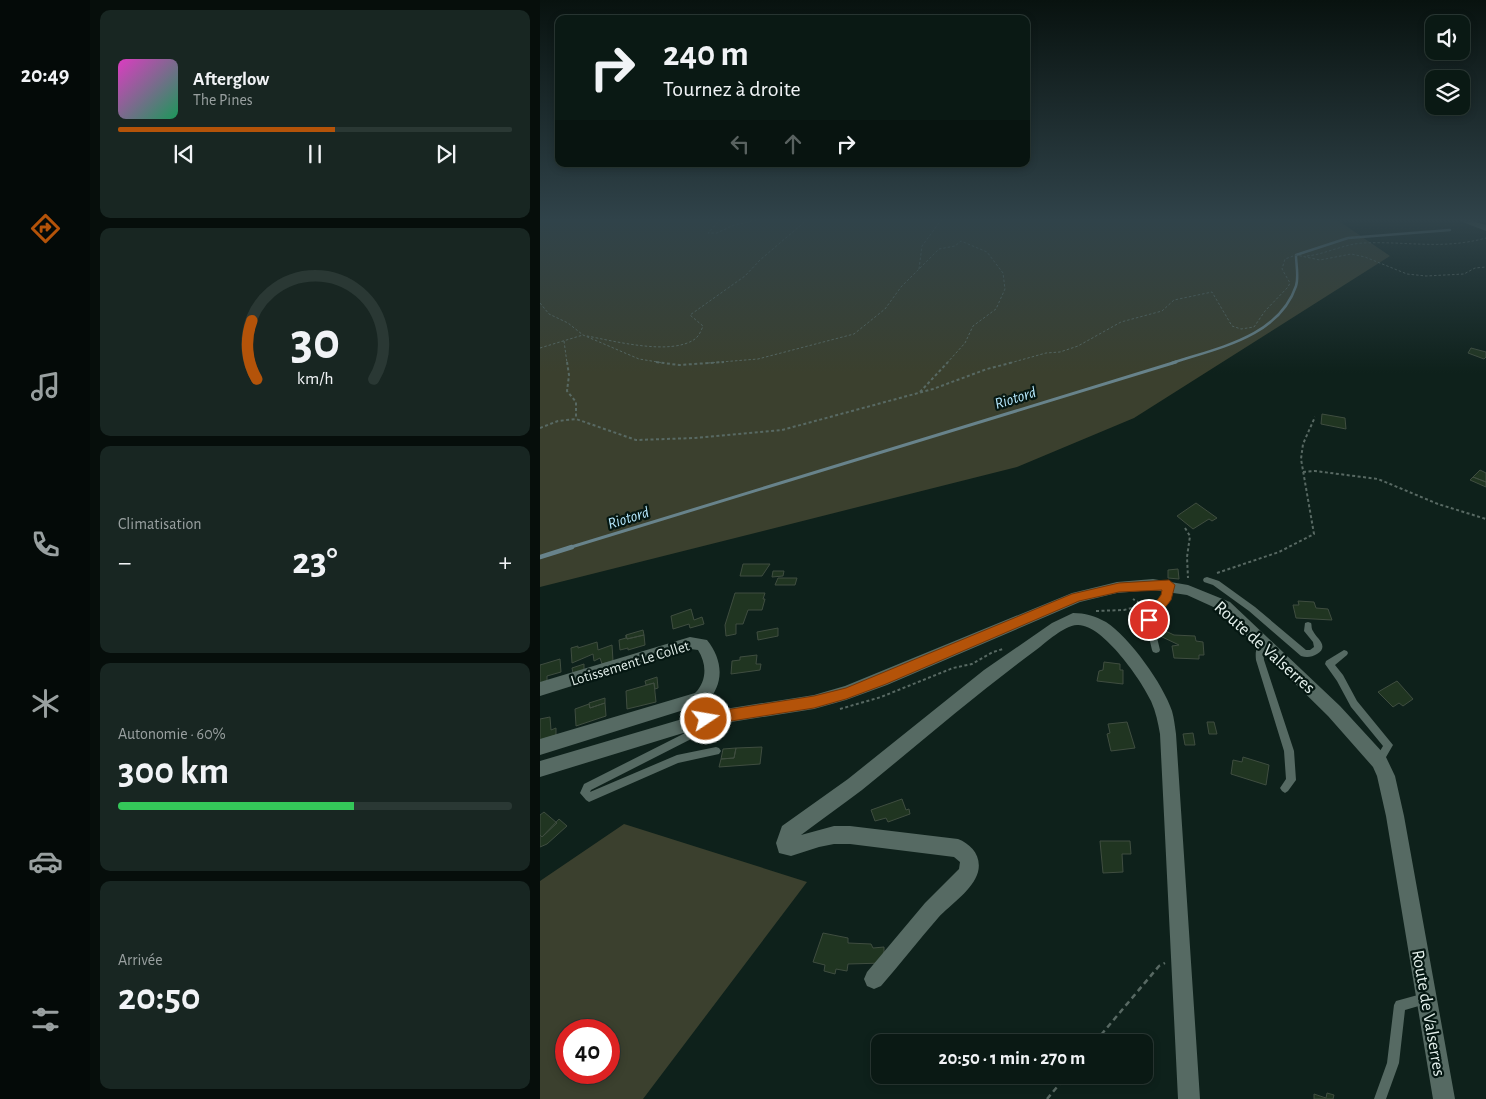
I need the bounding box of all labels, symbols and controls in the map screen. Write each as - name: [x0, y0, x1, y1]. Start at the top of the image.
- map controls: [1425, 15, 1470, 115]
- button: sound: [1425, 15, 1470, 60]
- icon: right: [580, 35, 645, 100]
- text: 240 m: [663, 37, 749, 72]
- text: 20:49: [21, 64, 69, 86]
- text: Afterglow: [193, 70, 269, 89]
- button: layers: [1425, 70, 1470, 115]
- text: Tournez à droite: [663, 78, 801, 100]
- text: The Pines: [193, 92, 253, 108]
- icon: left: [726, 130, 754, 158]
- icon: ahead: [779, 130, 807, 158]
- icon: right: [832, 130, 860, 158]
- icon: previous: [170, 140, 198, 168]
- icon: pause: [301, 140, 329, 168]
- icon: next: [432, 140, 460, 168]
- icon: directions: [28, 211, 63, 246]
- text: 30: [290, 316, 340, 368]
- icon: music: [28, 369, 63, 404]
- text: km/h: [297, 370, 333, 388]
- water label: Riotord: [993, 384, 1038, 412]
- water label: Riotord: [606, 504, 651, 532]
- text: Climatisation: [118, 516, 202, 532]
- icon: phone: [28, 527, 63, 562]
- text: 23°: [292, 543, 338, 581]
- text: −: [118, 549, 131, 577]
- text: +: [499, 549, 512, 577]
- street label: Route de Valserres: [1211, 598, 1318, 697]
- pin: [1128, 599, 1170, 641]
- icon: arrive: [1135, 606, 1163, 634]
- street label: Lotissement Le Collet: [569, 638, 691, 689]
- icon: climate: [28, 686, 63, 721]
- position arrow: [679, 692, 731, 744]
- text: Autonomie · 60%: [118, 726, 226, 742]
- text: 300 km: [118, 753, 229, 791]
- icon: car: [28, 844, 63, 879]
- street label: Route de Valserres: [1408, 948, 1448, 1078]
- text: Arrivée: [118, 952, 163, 968]
- text: 20:50: [118, 979, 201, 1017]
- icon: filters: [28, 1002, 63, 1037]
- speed limit sign: 40: [555, 1019, 620, 1084]
- text: 20:50 · 1 min · 270 m: [939, 1049, 1085, 1068]

